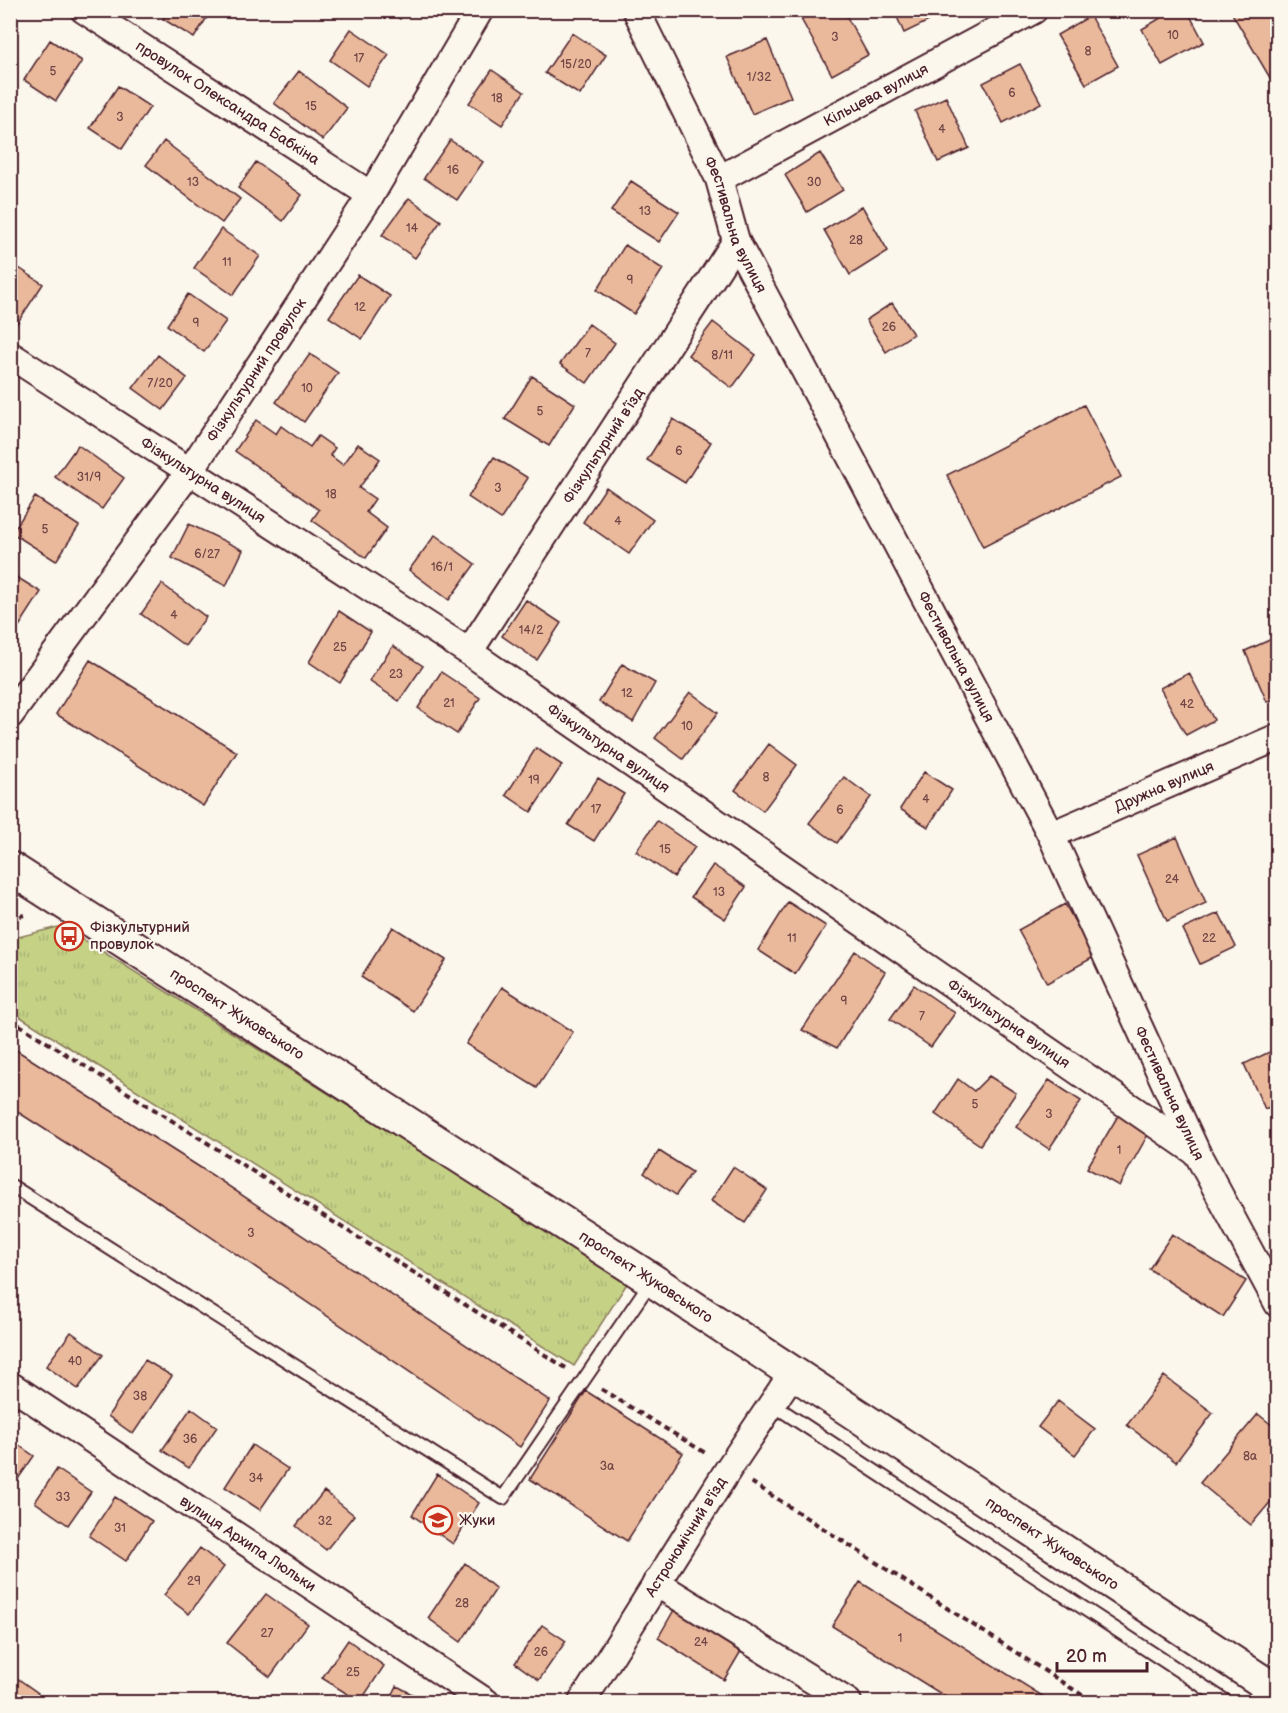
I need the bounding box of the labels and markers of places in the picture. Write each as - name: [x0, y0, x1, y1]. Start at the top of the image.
- place label: Фізкультурний провулок: [90, 918, 190, 954]
- bus stop icon: Фізкультурний провулок: [53, 920, 85, 952]
- school or university icon: Жуки: [422, 1504, 454, 1536]
- place label: Жуки: [459, 1511, 495, 1530]

